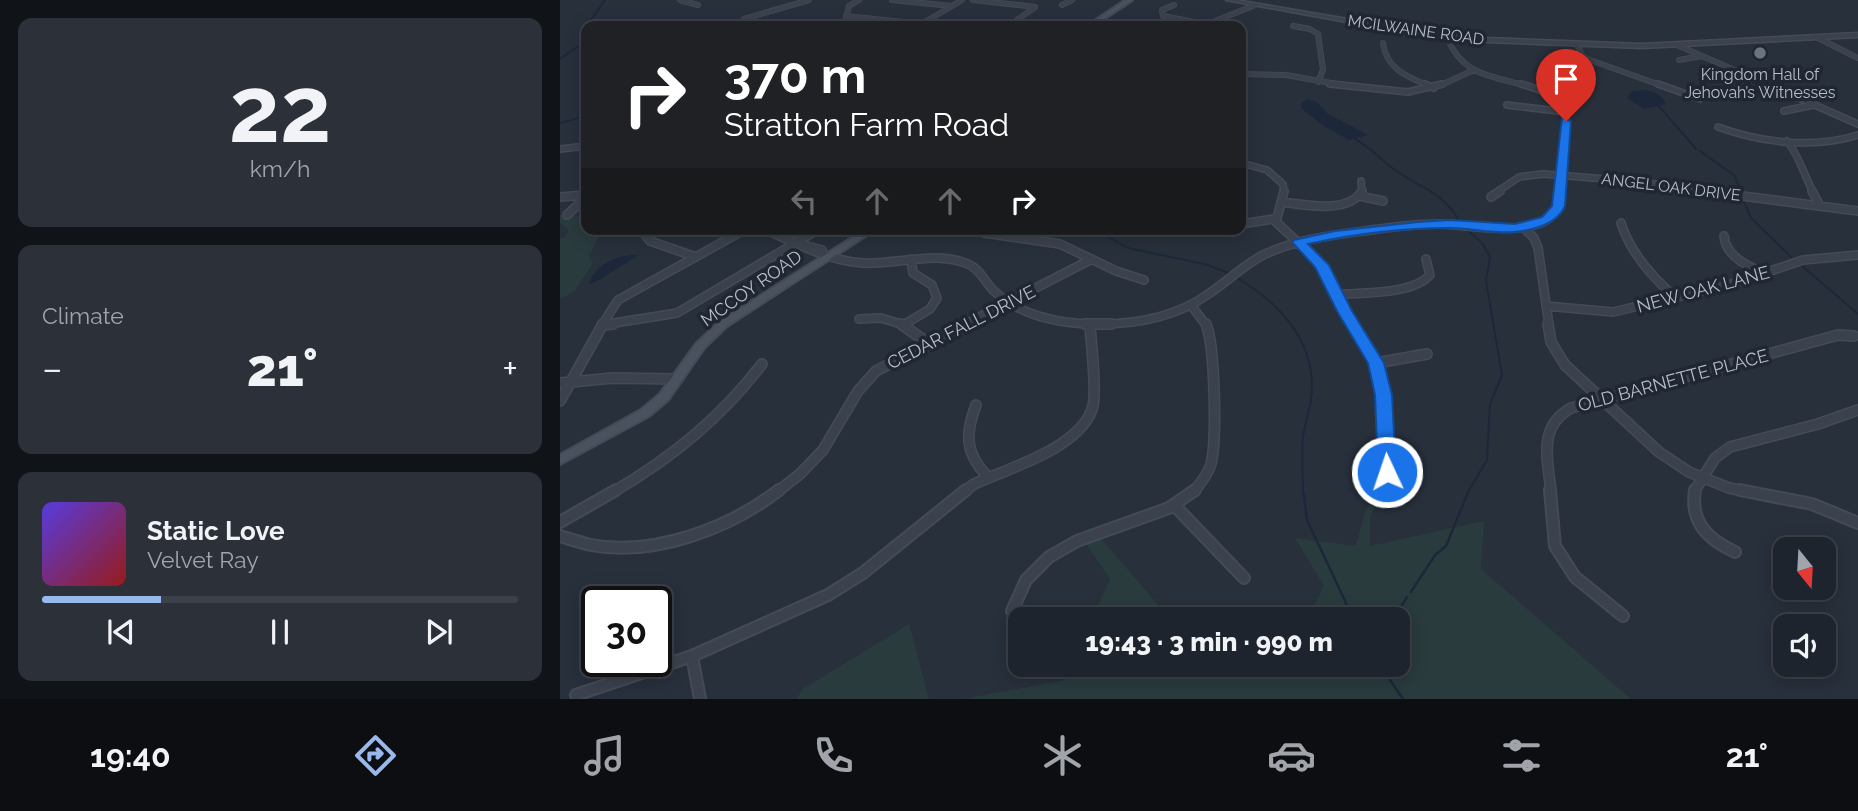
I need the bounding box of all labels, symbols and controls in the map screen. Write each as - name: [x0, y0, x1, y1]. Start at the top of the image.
- street label: MCILWAINE ROAD: [1346, 11, 1486, 49]
- marker: Kingdom Hall of Jehovah’s Witnesses: [1752, 45, 1768, 61]
- text: 370 m: [724, 47, 866, 104]
- icon: right: [609, 49, 700, 140]
- pin: [1536, 49, 1596, 121]
- text: 22: [229, 56, 331, 163]
- icon: arrive: [1547, 60, 1585, 98]
- place label: Kingdom Hall of Jehovah’s Witnesses: [1685, 65, 1836, 102]
- text: Stratton Farm Road: [724, 106, 1009, 143]
- text: km/h: [250, 155, 310, 182]
- street label: ANGEL OAK DRIVE: [1600, 169, 1742, 205]
- icon: left: [785, 182, 823, 220]
- icon: ahead: [858, 182, 896, 220]
- icon: ahead: [931, 182, 969, 220]
- icon: right: [1004, 182, 1042, 220]
- street label: MCCOY ROAD: [696, 245, 806, 331]
- street label: NEW OAK LANE: [1634, 261, 1772, 317]
- street label: CEDAR FALL DRIVE: [884, 281, 1039, 373]
- text: Climate: [42, 302, 124, 329]
- text: 21°: [247, 337, 318, 398]
- street label: OLD BARNETTE PLACE: [1576, 344, 1770, 416]
- text: −: [42, 346, 62, 391]
- text: +: [502, 346, 518, 391]
- position arrow: [1350, 435, 1424, 509]
- text: Static Love: [147, 516, 285, 546]
- north arrow: [1773, 537, 1836, 600]
- map controls: [1773, 537, 1836, 677]
- text: Velvet Ray: [147, 546, 259, 573]
- speed limit sign: 30: [581, 586, 672, 677]
- icon: previous: [102, 613, 140, 651]
- icon: pause: [261, 613, 299, 651]
- icon: next: [420, 613, 458, 651]
- button: sound: [1773, 614, 1836, 677]
- text: 19:43 · 3 min · 990 m: [1085, 627, 1333, 657]
- icon: directions: [351, 731, 400, 780]
- icon: music: [580, 731, 629, 780]
- icon: phone: [809, 731, 858, 780]
- icon: climate: [1038, 731, 1087, 780]
- icon: car: [1267, 731, 1316, 780]
- icon: filters: [1497, 731, 1546, 780]
- text: 19:40: [90, 737, 171, 774]
- text: 21°: [1726, 737, 1768, 774]

